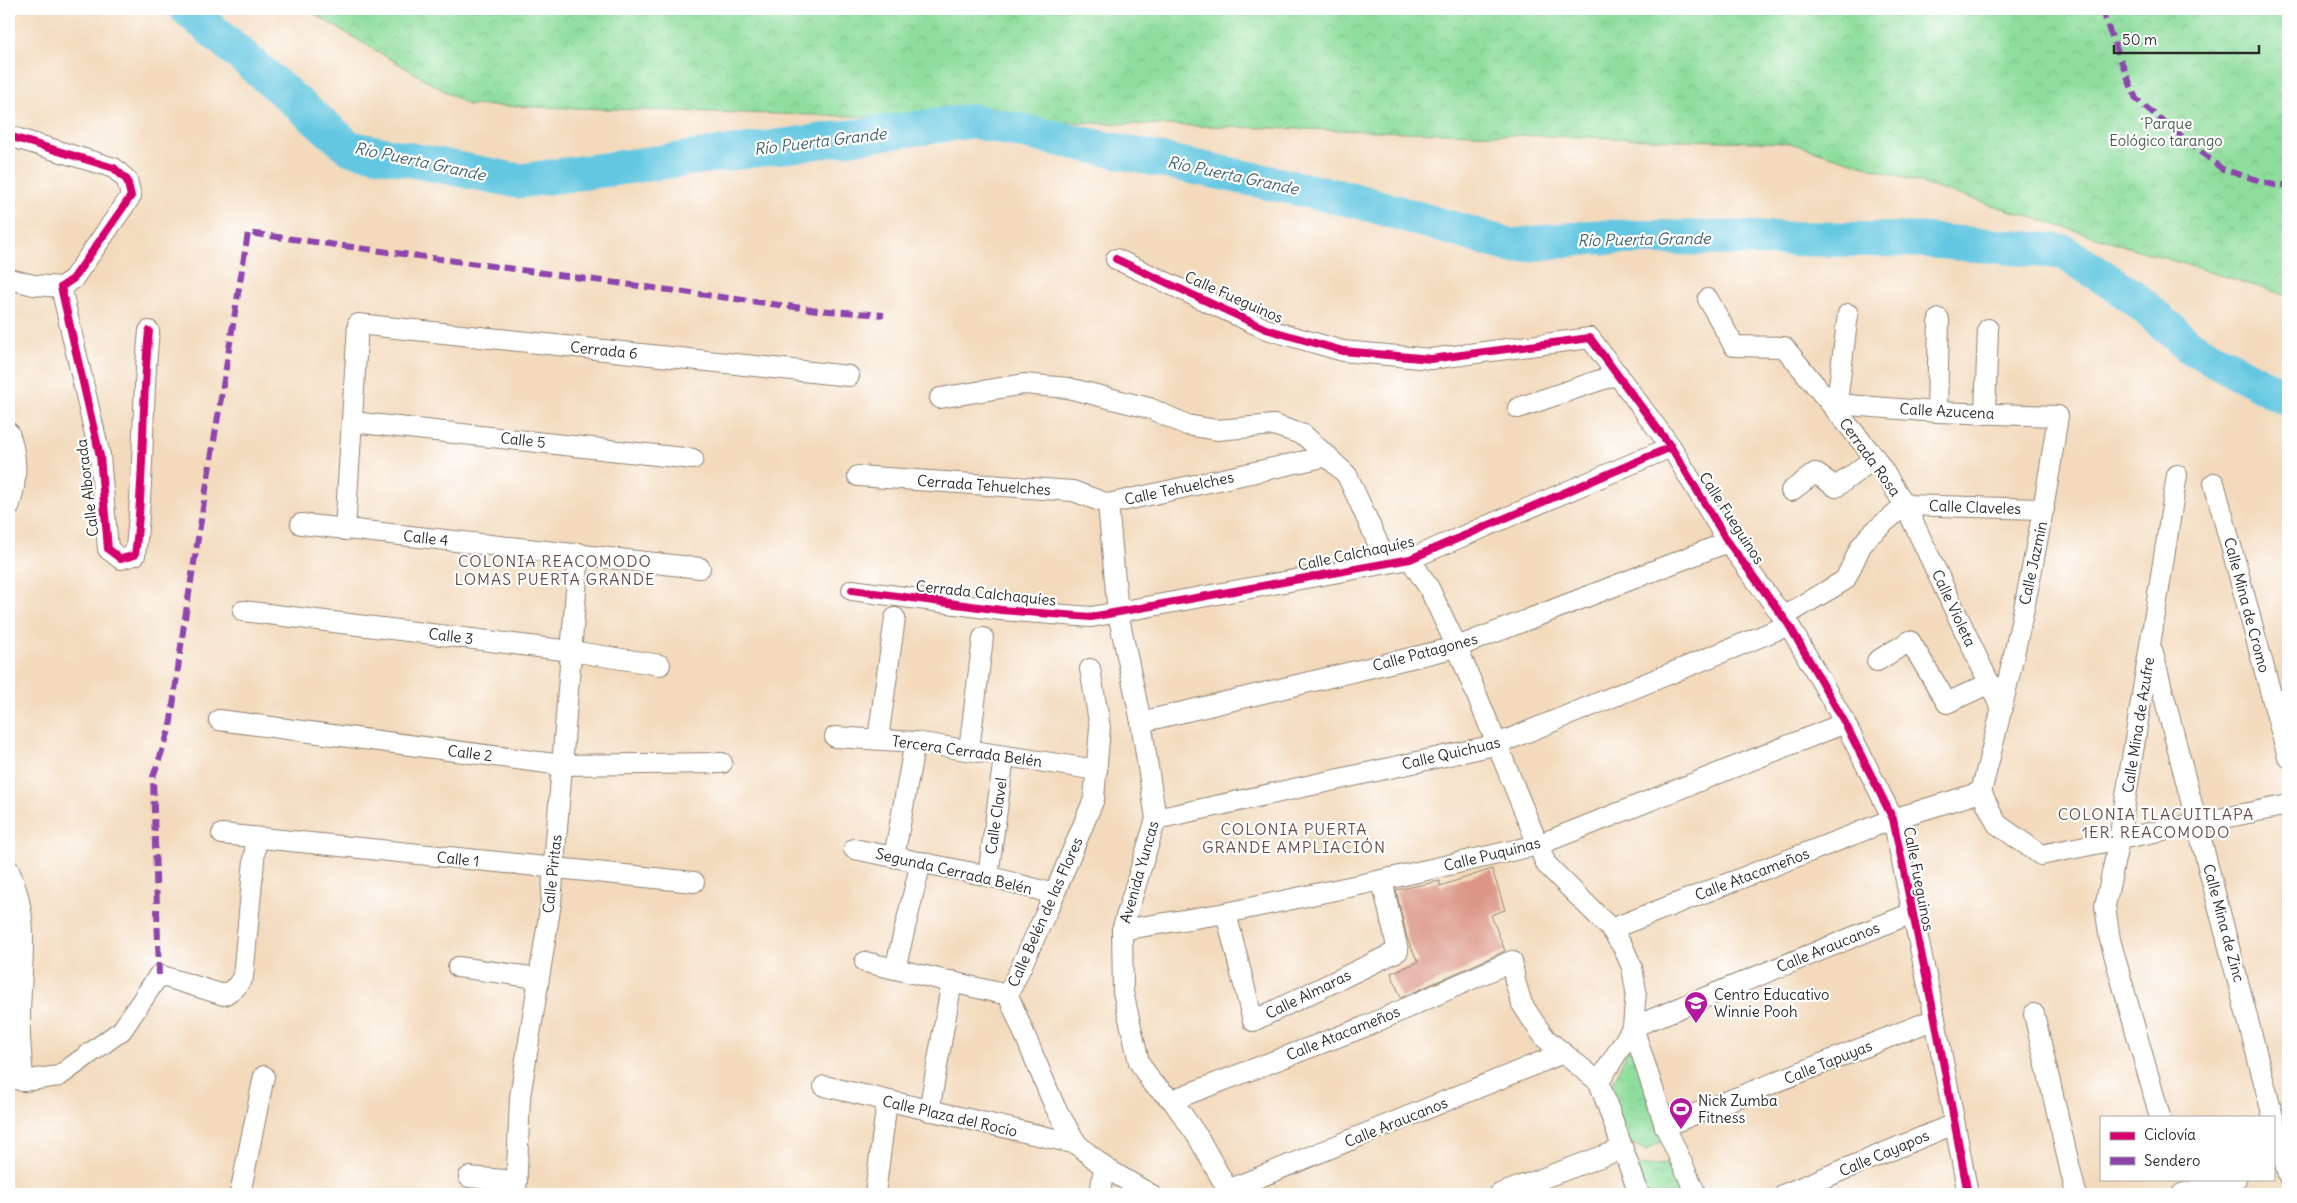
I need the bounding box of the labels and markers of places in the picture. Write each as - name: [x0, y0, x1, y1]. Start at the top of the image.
- place label: Centro Educativo Winnie Pooh: [1714, 985, 1829, 1021]
- school or university icon: Centro Educativo Winnie Pooh: [1683, 990, 1709, 1024]
- place label: Nick Zumba Fitness: [1698, 1091, 1778, 1127]
- sports icon: Nick Zumba Fitness: [1668, 1096, 1694, 1130]

